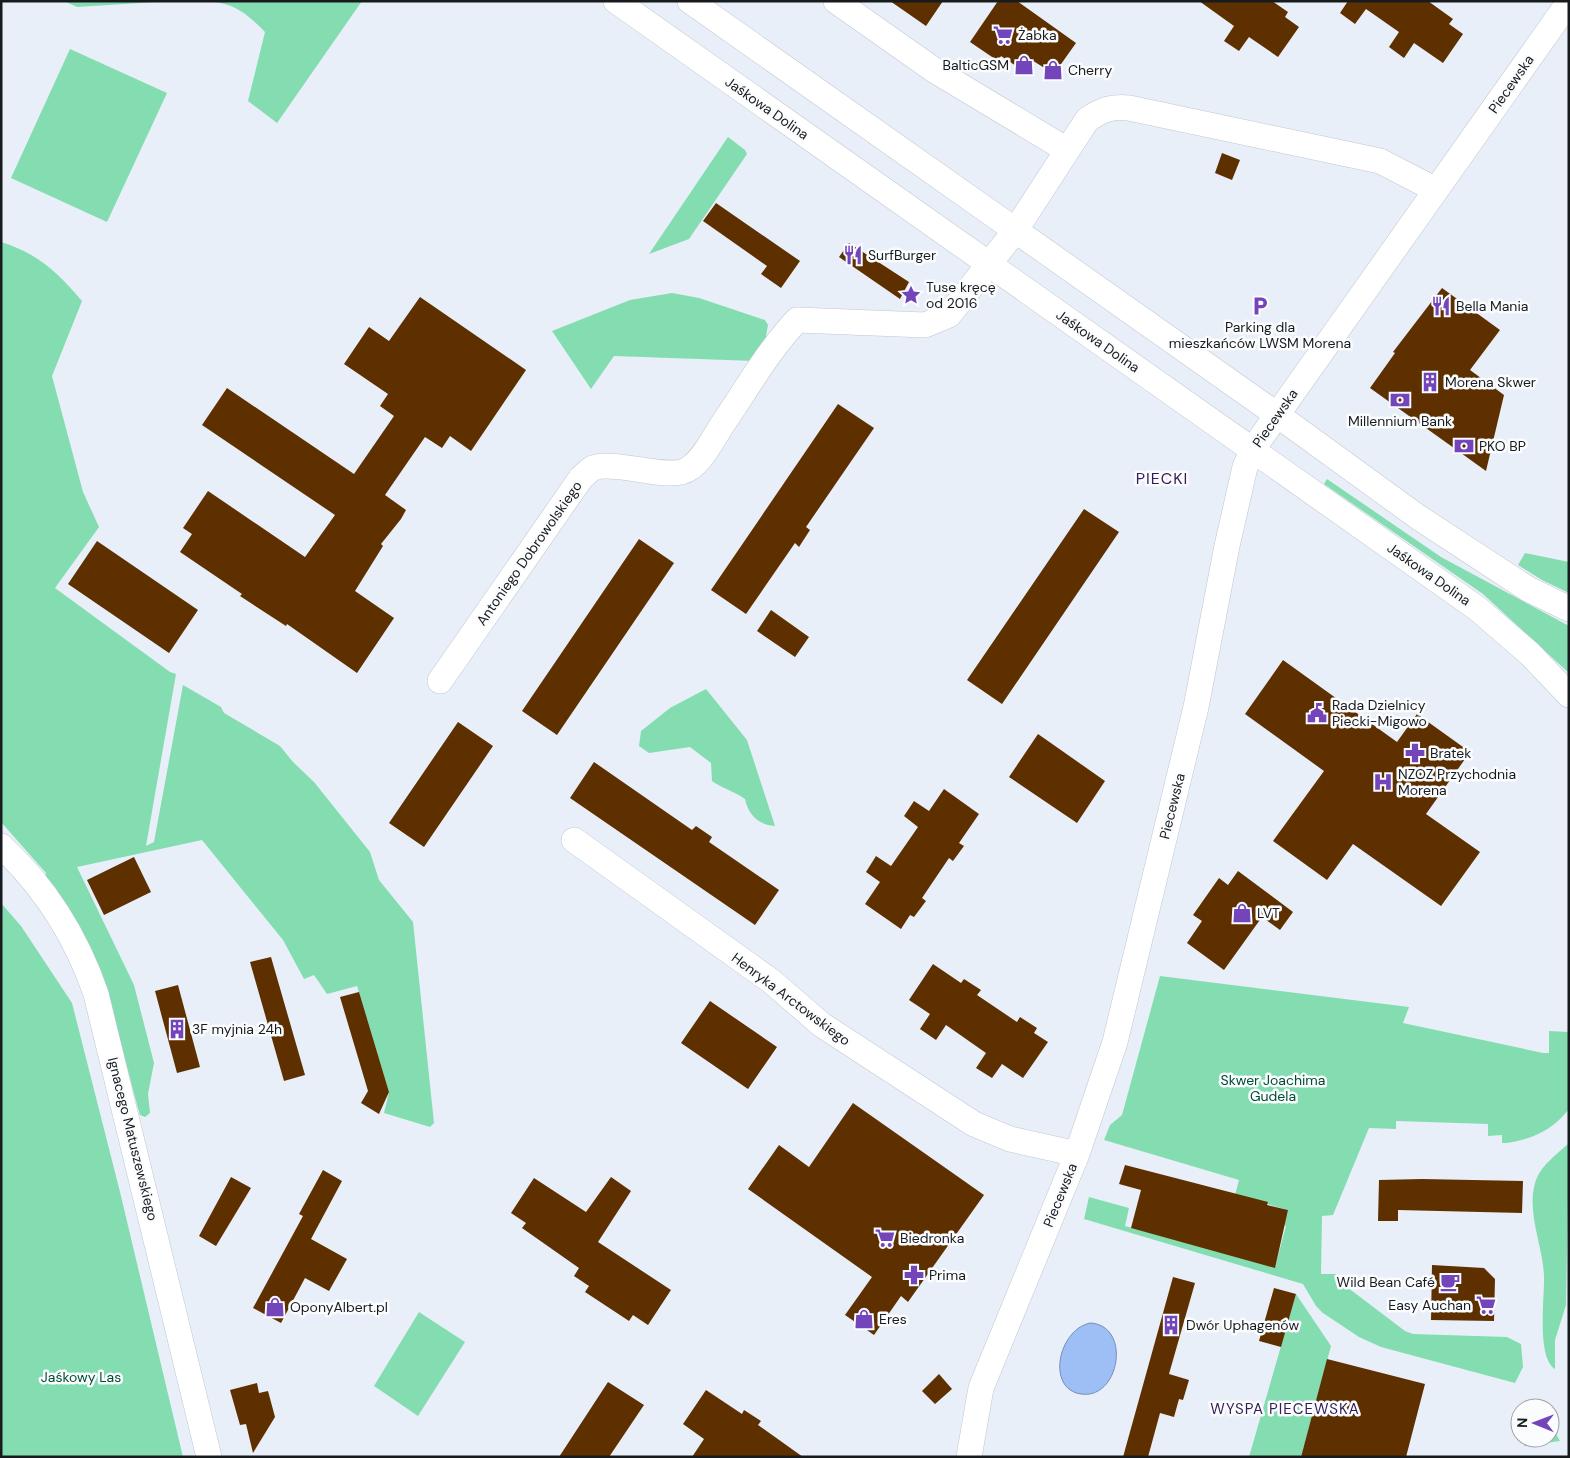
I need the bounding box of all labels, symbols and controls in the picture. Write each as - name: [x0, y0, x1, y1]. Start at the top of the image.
- supermarket icon: Żabka: [992, 24, 1014, 46]
- place label: Żabka: [1018, 26, 1057, 44]
- street label: Piecewska: [1484, 51, 1538, 117]
- shop icon: BalticGSM: [1013, 54, 1035, 76]
- place label: BalticGSM: [942, 56, 1009, 74]
- shop icon: Cherry: [1042, 59, 1064, 81]
- place label: Cherry: [1068, 61, 1112, 79]
- street label: Jaśkowa Dolina: [722, 72, 812, 144]
- restaurant icon: SurfBurger: [842, 244, 864, 266]
- place label: SurfBurger: [868, 246, 936, 264]
- place label: Tuse kręcę od 2016: [926, 278, 996, 312]
- place icon: Tuse kręcę od 2016: [900, 284, 922, 306]
- parking icon: Parking dla mieszkańców LWSM Morena: [1249, 295, 1271, 317]
- restaurant icon: Bella Mania: [1430, 295, 1452, 317]
- place label: Bella Mania: [1456, 297, 1528, 315]
- street label: Jaśkowa Dolina: [1053, 305, 1143, 377]
- place label: Parking dla mieszkańców LWSM Morena: [1169, 318, 1351, 352]
- building icon: Morena Skwer: [1419, 371, 1441, 393]
- place label: Morena Skwer: [1445, 373, 1536, 391]
- street label: Piecewska: [1248, 385, 1302, 451]
- bank icon: Millennium Bank: [1389, 389, 1411, 411]
- place label: Millennium Bank: [1348, 412, 1452, 430]
- bank icon: PKO BP: [1453, 435, 1475, 457]
- place label: PKO BP: [1479, 437, 1526, 455]
- district label: PIECKI: [1136, 468, 1188, 489]
- street label: Antoniego Dobrowolskiego: [472, 477, 586, 629]
- street label: Jaśkowa Dolina: [1384, 538, 1474, 610]
- place label: Rada Dzielnicy Piecki-Migowo: [1332, 696, 1427, 730]
- public building icon: Rada Dzielnicy Piecki-Migowo: [1306, 702, 1328, 724]
- pharmacy icon: Bratek: [1404, 742, 1426, 764]
- place label: Bratek: [1430, 744, 1471, 762]
- place label: NZOZ Przychodnia Morena: [1398, 765, 1516, 799]
- street label: Piecewska: [1155, 771, 1189, 841]
- hospital icon: NZOZ Przychodnia Morena: [1372, 771, 1394, 793]
- shop icon: LVT: [1231, 902, 1253, 924]
- place label: LVT: [1257, 904, 1280, 922]
- street label: Henryka Arctowskiego: [728, 948, 854, 1050]
- building icon: 3F myjnia 24h: [166, 1018, 188, 1040]
- place label: 3F myjnia 24h: [192, 1020, 282, 1038]
- street label: Ignacego Matuszewskiego: [104, 1055, 162, 1223]
- park label: Skwer Joachima Gudela: [1221, 1071, 1325, 1105]
- street label: Piecewska: [1039, 1160, 1081, 1230]
- supermarket icon: Biedronka: [874, 1227, 896, 1249]
- place label: Biedronka: [900, 1229, 964, 1247]
- pharmacy icon: Prima: [903, 1264, 925, 1286]
- place label: Prima: [929, 1266, 966, 1284]
- cafe icon: Wild Bean Café: [1439, 1271, 1461, 1293]
- place label: Wild Bean Café: [1337, 1273, 1435, 1291]
- supermarket icon: Easy Auchan: [1475, 1294, 1497, 1316]
- shop icon: OponyAlbert.pl: [264, 1296, 286, 1318]
- place label: Easy Auchan: [1388, 1296, 1471, 1314]
- place label: OponyAlbert.pl: [290, 1298, 388, 1316]
- shop icon: Eres: [853, 1308, 875, 1330]
- place label: Eres: [879, 1310, 907, 1328]
- building icon: Dwór Uphagenów: [1160, 1314, 1182, 1336]
- place label: Dwór Uphagenów: [1186, 1316, 1299, 1334]
- park label: Jaśkowy Las: [41, 1368, 121, 1386]
- north arrow: [1510, 1398, 1560, 1448]
- district label: WYSPA PIECEWSKA: [1210, 1399, 1360, 1419]
- text: N: [1513, 1418, 1531, 1428]

